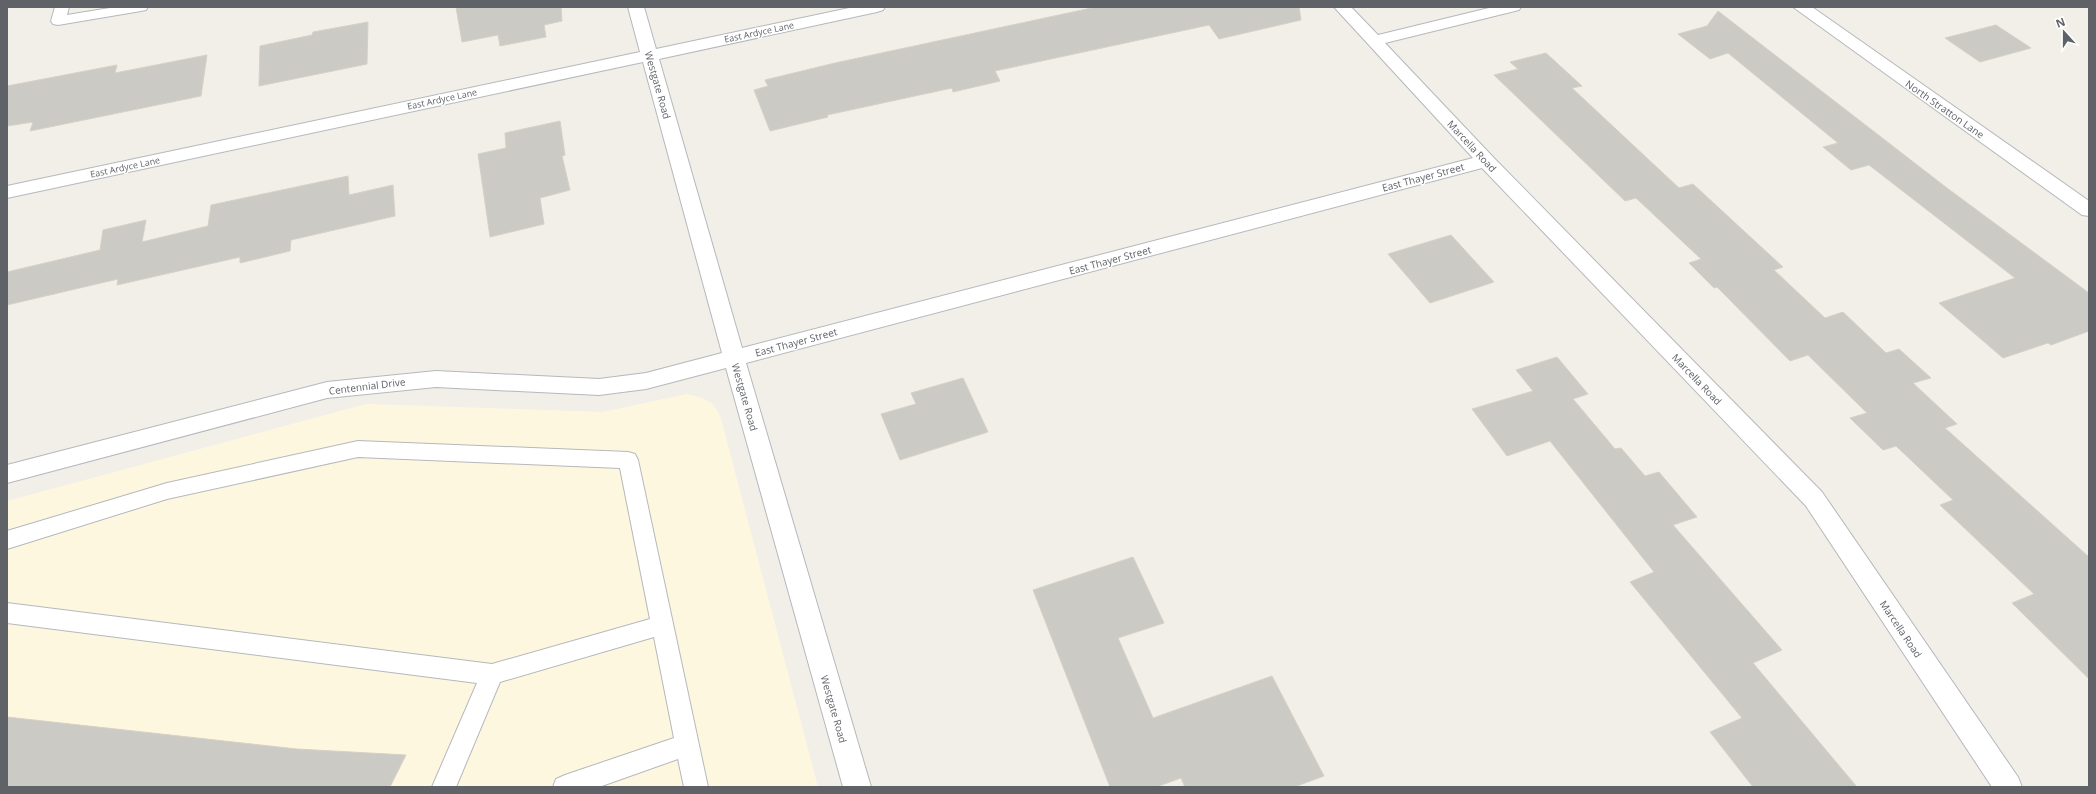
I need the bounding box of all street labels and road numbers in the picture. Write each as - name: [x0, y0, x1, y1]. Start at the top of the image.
- street label: East Ardyce Lane: [723, 18, 795, 46]
- street label: Westgate Road: [642, 50, 674, 120]
- street label: North Stratton Lane: [1903, 77, 1987, 142]
- street label: East Ardyce Lane: [406, 85, 478, 113]
- street label: Marcella Road: [1444, 117, 1500, 175]
- street label: East Ardyce Lane: [89, 153, 161, 181]
- street label: East Thayer Street: [1380, 159, 1466, 195]
- street label: East Thayer Street: [1067, 242, 1153, 278]
- street label: East Thayer Street: [753, 324, 839, 360]
- street label: Marcella Road: [1669, 350, 1725, 408]
- street label: Westgate Road: [729, 362, 761, 432]
- street label: Centennial Drive: [328, 374, 407, 398]
- street label: Marcella Road: [1877, 598, 1925, 660]
- street label: Westgate Road: [818, 674, 850, 744]

